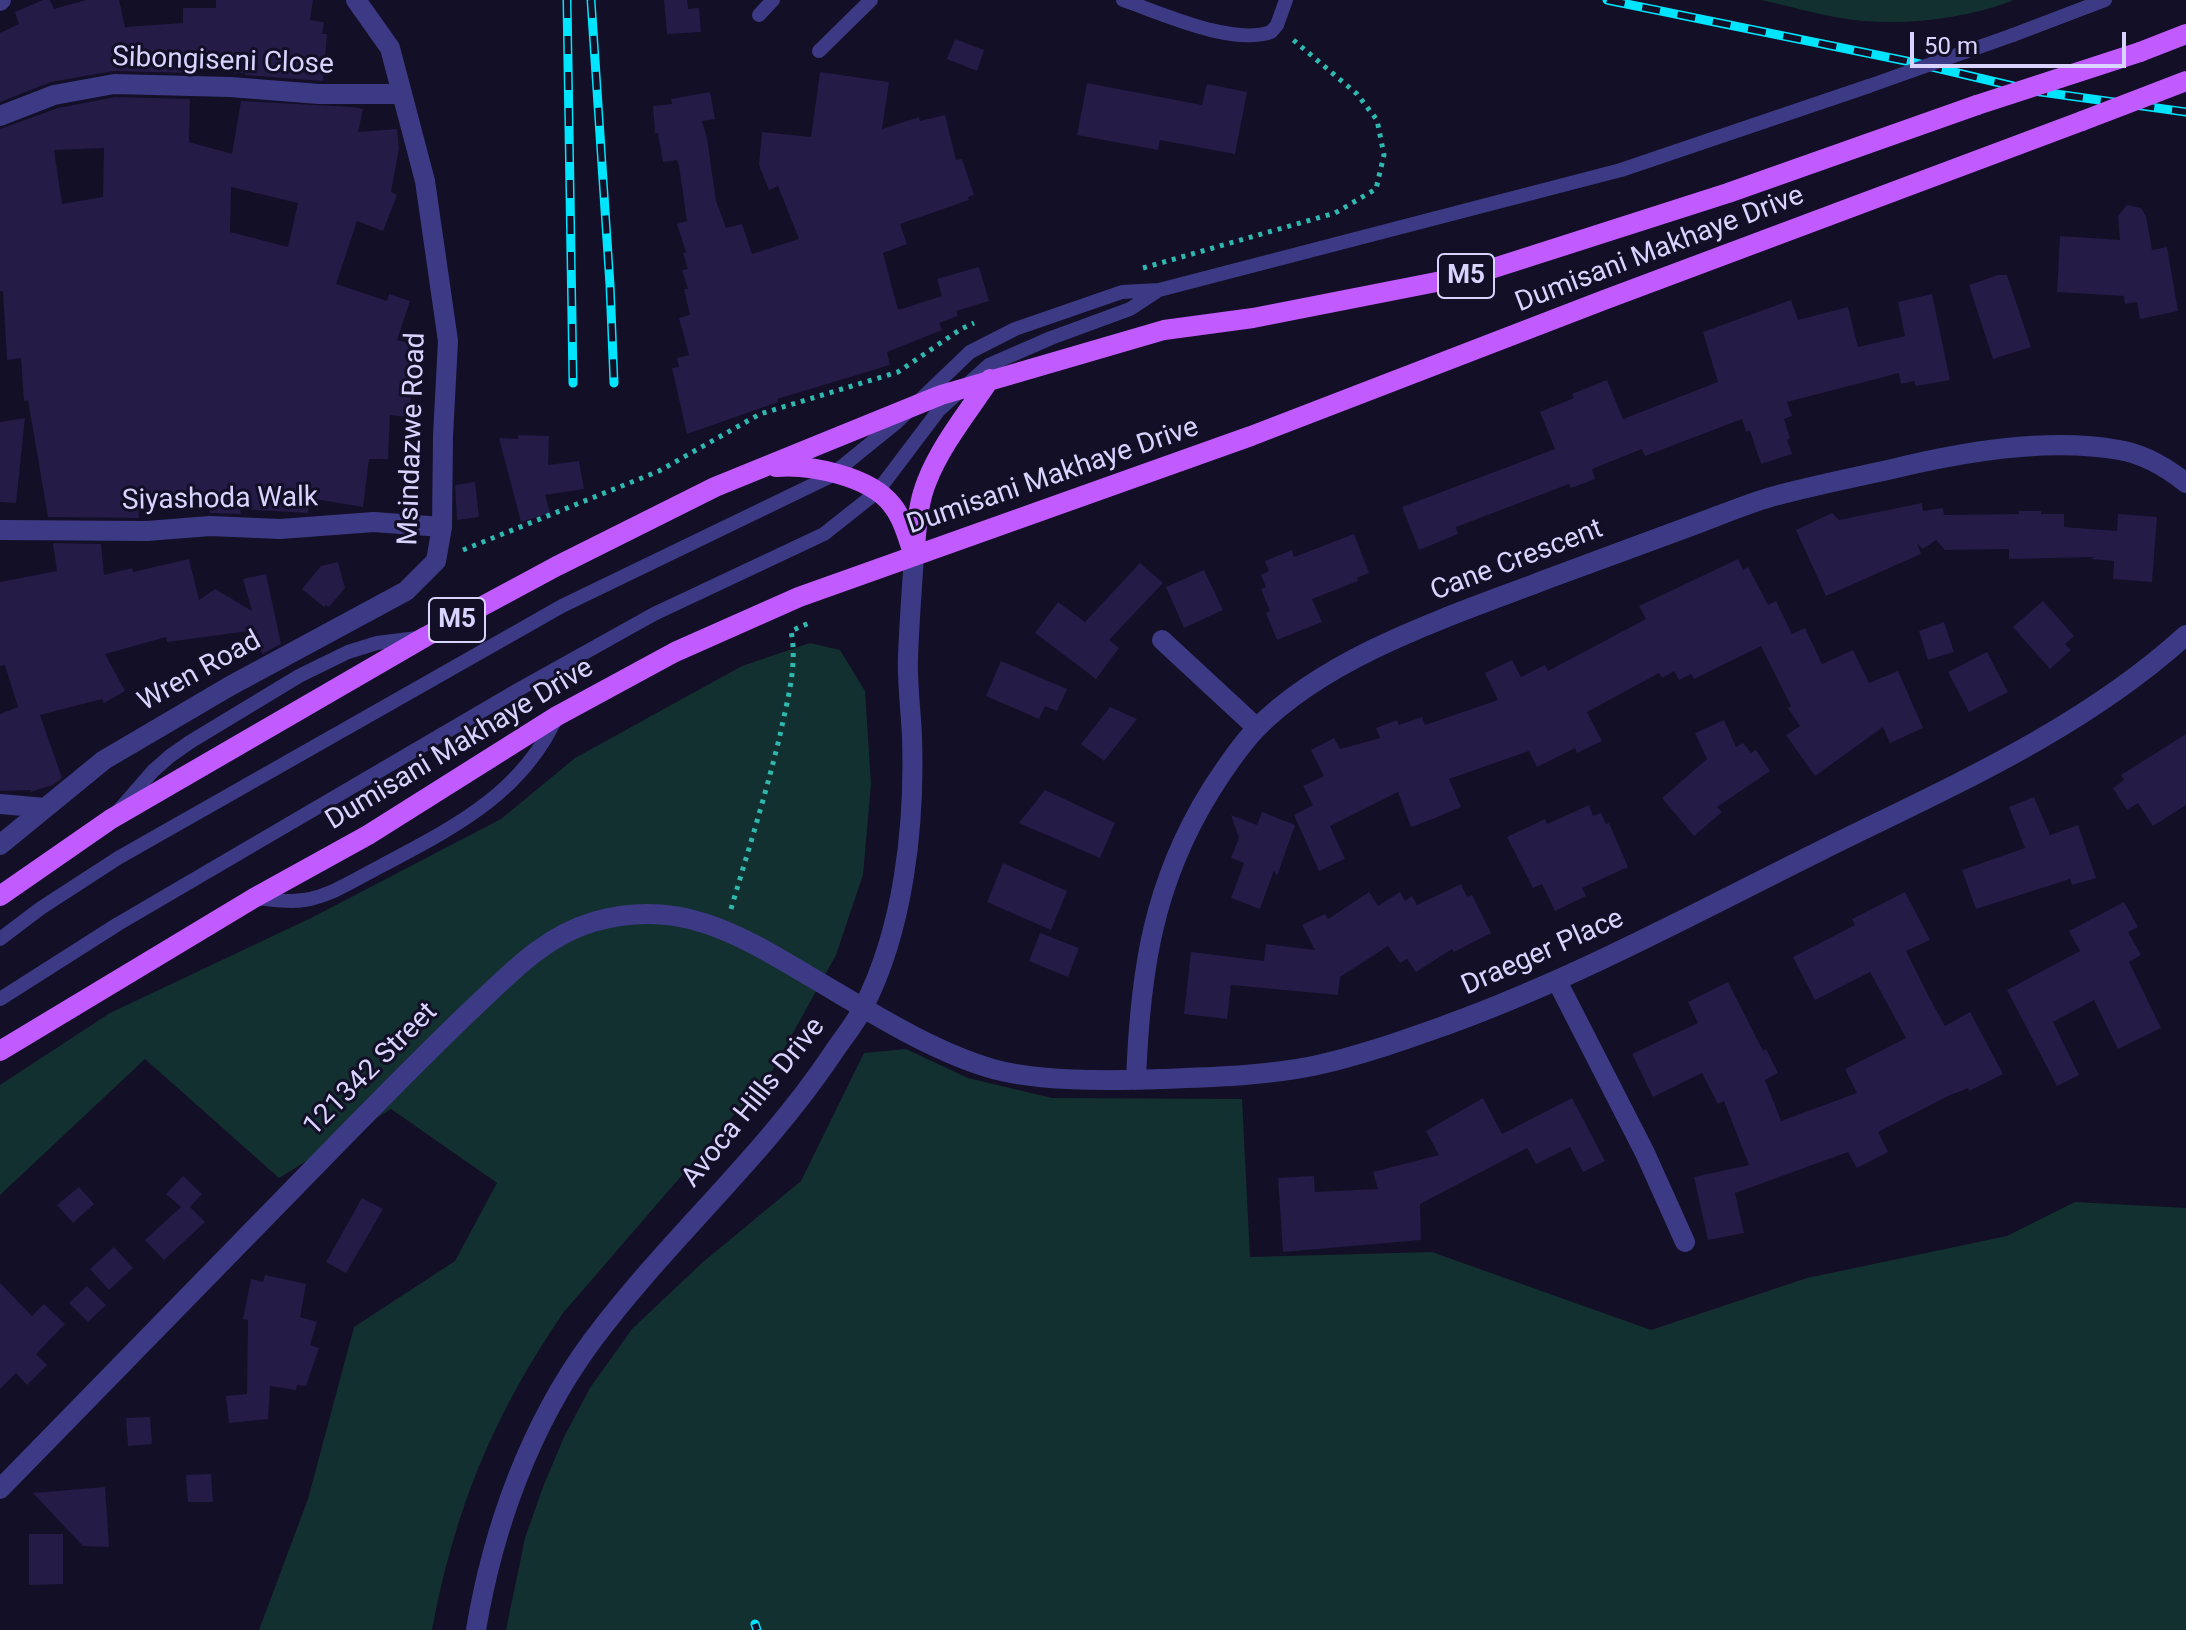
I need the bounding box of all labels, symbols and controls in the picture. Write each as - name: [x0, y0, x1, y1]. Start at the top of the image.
- scale bar: [1914, 16, 2130, 66]
- text: 50 m: [1924, 32, 1978, 60]
- street label: Sibongiseni Close: [112, 41, 334, 83]
- street label: Dumisani Makhaye Drive: [1511, 179, 1809, 321]
- road number: M5: [1438, 254, 1494, 298]
- street label: Msindazwe Road: [392, 332, 434, 546]
- street label: Dumisani Makhaye Drive: [903, 411, 1203, 543]
- street label: Siyashoda Walk: [122, 481, 318, 519]
- street label: Cane Crescent: [1426, 513, 1608, 609]
- road number: M5: [429, 598, 485, 642]
- street label: Wren Road: [133, 625, 267, 719]
- street label: Dumisani Makhaye Drive: [320, 652, 600, 838]
- street label: Draeger Place: [1457, 902, 1629, 1004]
- street label: 121342 Street: [297, 996, 445, 1144]
- street label: Avoca Hills Drive: [675, 1011, 833, 1195]

